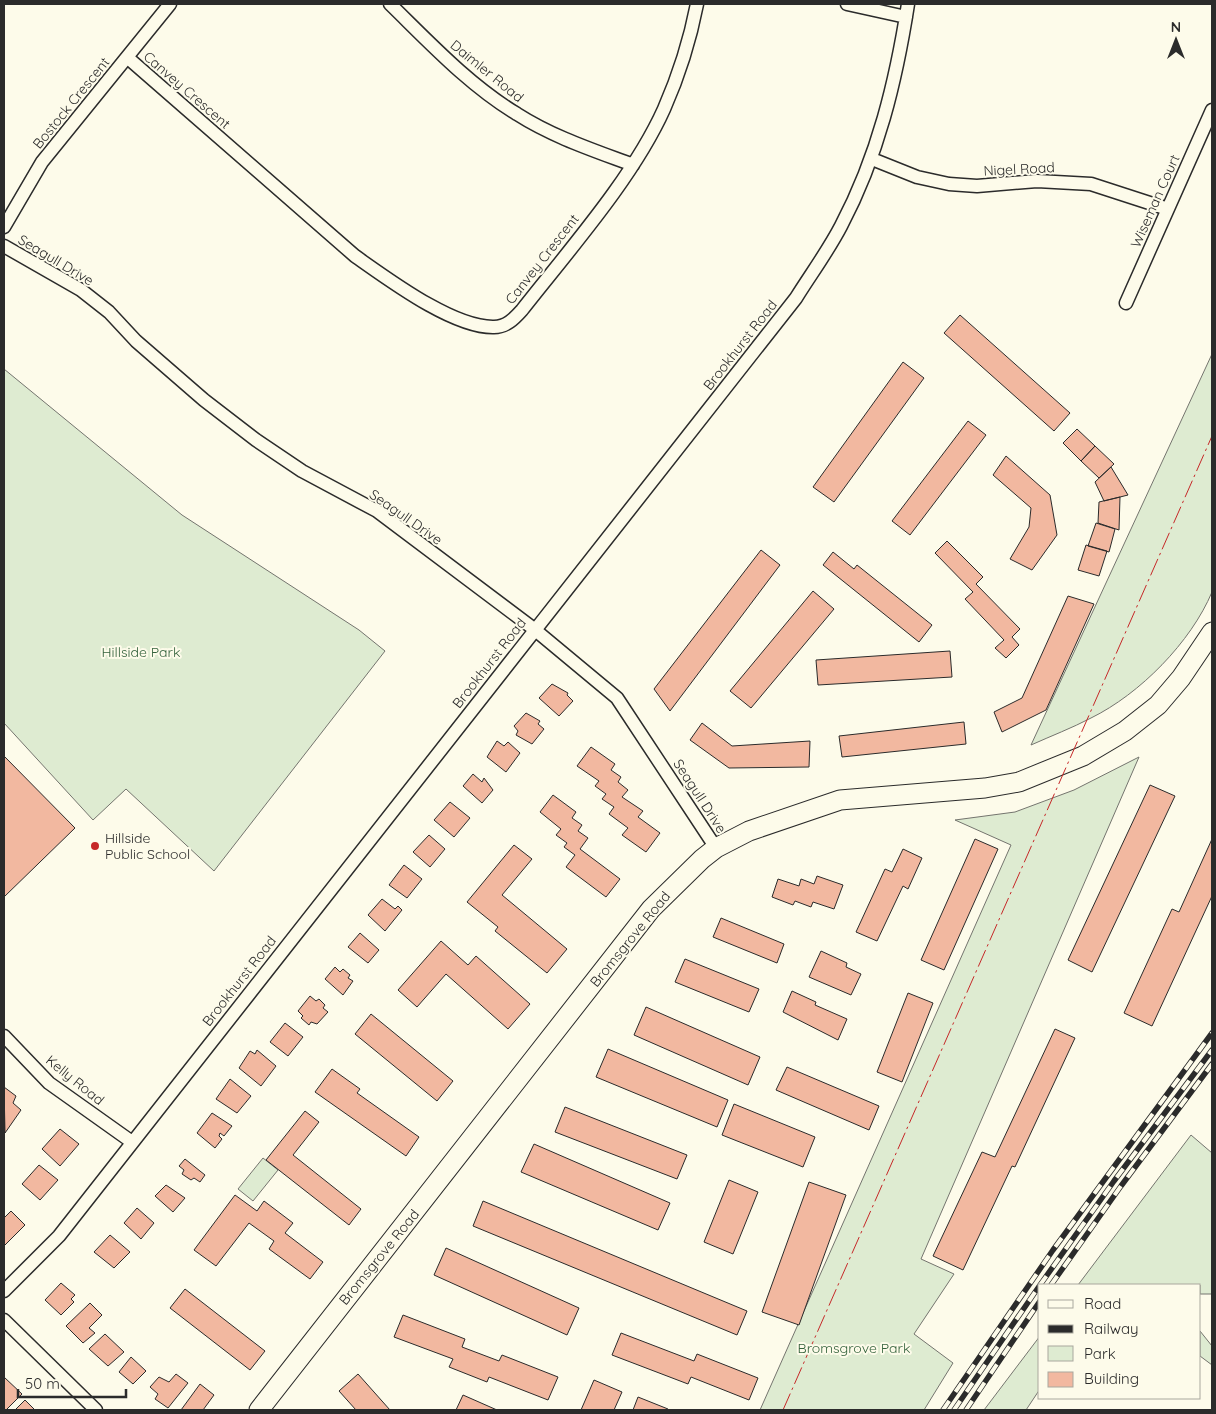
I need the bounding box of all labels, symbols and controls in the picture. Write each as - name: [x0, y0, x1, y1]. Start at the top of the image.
- north arrow: [1151, 15, 1201, 65]
- text: N: [1171, 18, 1181, 36]
- street label: Daimler Road: [447, 36, 527, 106]
- street label: Canvey Crescent: [140, 47, 234, 133]
- street label: Bostock Crescent: [29, 53, 114, 152]
- street label: Wiseman Court: [1126, 151, 1184, 250]
- street label: Nigel Road: [983, 158, 1055, 180]
- street label: Canvey Crescent: [501, 210, 583, 308]
- street label: Seagull Drive: [15, 230, 97, 290]
- street label: Brookhurst Road: [699, 296, 781, 394]
- street label: Seagull Drive: [366, 485, 446, 549]
- street label: Brookhurst Road: [448, 614, 530, 712]
- park label: Hillside Park: [102, 643, 180, 661]
- street label: Seagull Drive: [669, 756, 731, 837]
- place label: Hillside Public School: [105, 829, 190, 863]
- marker: Hillside Public School: [89, 840, 101, 852]
- street label: Bromsgrove Road: [586, 887, 674, 991]
- street label: Brookhurst Road: [198, 932, 280, 1030]
- street label: Kelly Road: [42, 1051, 108, 1109]
- street label: Bromsgrove Road: [335, 1205, 423, 1309]
- legend: [1038, 1284, 1201, 1399]
- text: Road: [1084, 1294, 1121, 1313]
- text: Railway: [1084, 1319, 1139, 1338]
- park label: Bromsgrove Park: [798, 1339, 910, 1357]
- text: Park: [1084, 1344, 1116, 1363]
- scale bar: [18, 1366, 125, 1398]
- text: Building: [1084, 1369, 1139, 1388]
- text: 50 m: [25, 1374, 60, 1393]

